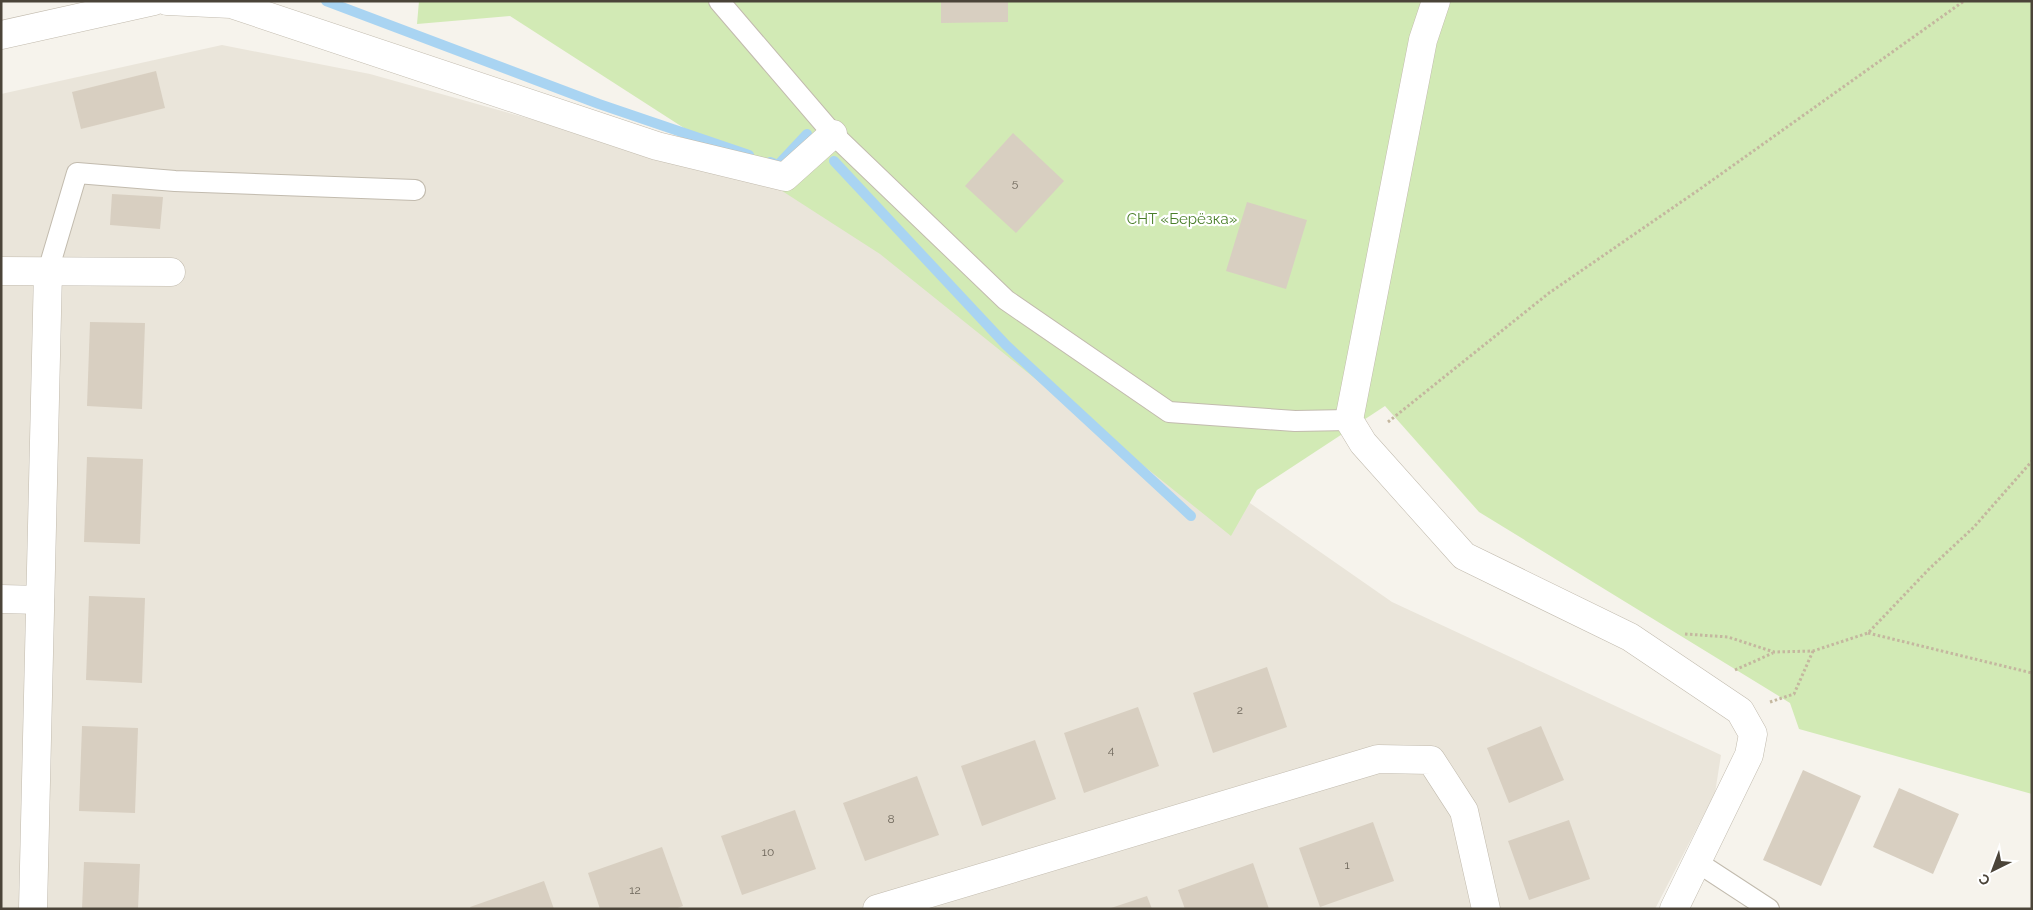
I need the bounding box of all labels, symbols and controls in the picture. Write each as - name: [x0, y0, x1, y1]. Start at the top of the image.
- house number: 5: [1012, 176, 1019, 190]
- park label: СНТ «Берёзка»: [1127, 210, 1237, 228]
- house number: 2: [1237, 703, 1243, 717]
- house number: 4: [1108, 743, 1115, 757]
- house number: 8: [887, 812, 895, 826]
- house number: 10: [762, 845, 774, 859]
- north arrow: [1968, 845, 2018, 895]
- house number: 1: [1344, 858, 1350, 872]
- text: С: [1975, 870, 1993, 889]
- house number: 12: [629, 883, 641, 897]

